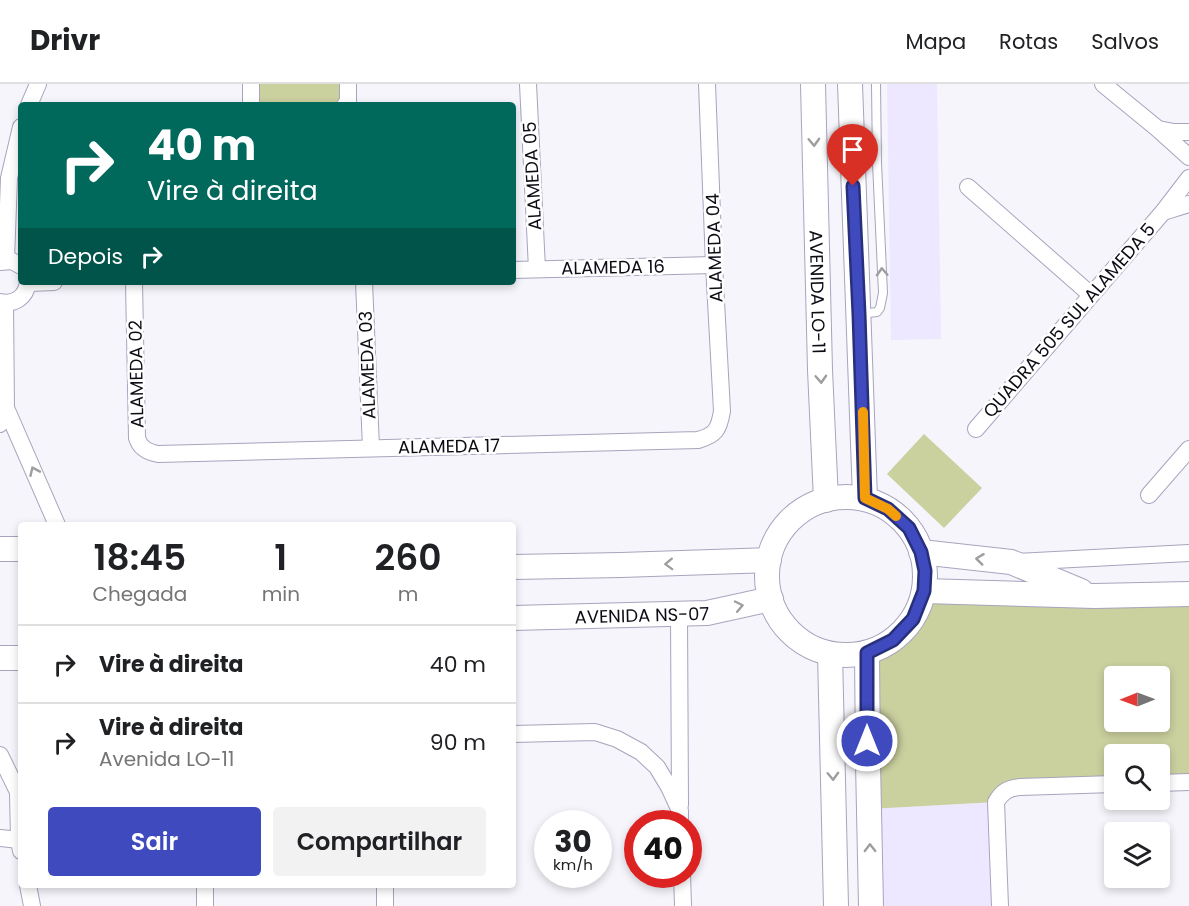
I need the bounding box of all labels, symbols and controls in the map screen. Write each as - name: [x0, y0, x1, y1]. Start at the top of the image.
- text: Drivr: [30, 21, 100, 60]
- text: Mapa: [905, 27, 966, 56]
- text: Rotas: [999, 27, 1058, 56]
- text: Salvos: [1091, 27, 1159, 56]
- text: 40 m: [147, 116, 256, 175]
- street label: ALAMEDA 05: [517, 121, 547, 231]
- pin: [827, 124, 878, 186]
- icon: right: [48, 126, 126, 204]
- icon: arrive: [836, 133, 869, 166]
- one-way arrow: [808, 138, 821, 147]
- text: Vire à direita: [147, 172, 318, 209]
- street label: ALAMEDA 04: [700, 193, 728, 303]
- street label: QUADRA 505 SUL ALAMEDA 5: [977, 217, 1161, 423]
- street label: AVENIDA LO-11: [804, 230, 832, 354]
- icon: right: [135, 240, 168, 273]
- text: Depois: [48, 241, 123, 272]
- street label: ALAMEDA 16: [561, 254, 665, 280]
- one-way arrow: [876, 268, 889, 277]
- street label: ALAMEDA 03: [353, 310, 381, 420]
- street label: ALAMEDA 02: [123, 320, 149, 428]
- one-way arrow: [814, 375, 827, 384]
- street label: ALAMEDA 17: [398, 433, 500, 459]
- one-way arrow: [29, 467, 41, 478]
- text: 18:45: [94, 532, 186, 583]
- text: 1: [274, 532, 287, 583]
- text: 260: [375, 532, 441, 583]
- one-way arrow: [975, 553, 984, 565]
- one-way arrow: [664, 557, 673, 570]
- text: Chegada: [92, 580, 187, 608]
- text: min: [262, 580, 300, 608]
- text: m: [398, 580, 418, 608]
- street label: AVENIDA NS-07: [574, 600, 710, 629]
- one-way arrow: [733, 601, 743, 614]
- icon: right: [48, 648, 81, 681]
- text: Vire à direita: [99, 649, 244, 680]
- text: 40 m: [430, 649, 486, 680]
- north arrow: [1104, 666, 1170, 732]
- map controls: [1104, 666, 1170, 888]
- position arrow: [835, 709, 899, 773]
- text: Vire à direita: [99, 712, 244, 743]
- icon: right: [48, 726, 81, 759]
- text: 90 m: [430, 727, 486, 758]
- button: search: [1104, 744, 1170, 810]
- text: Avenida LO-11: [99, 745, 234, 773]
- one-way arrow: [827, 771, 839, 780]
- button: Sair: [48, 807, 261, 876]
- button: Compartilhar: [273, 807, 486, 876]
- speed limit sign: 40: [624, 810, 702, 888]
- text: 30: [554, 820, 592, 863]
- button: layers: [1104, 822, 1170, 888]
- one-way arrow: [863, 843, 876, 852]
- text: km/h: [553, 854, 593, 875]

